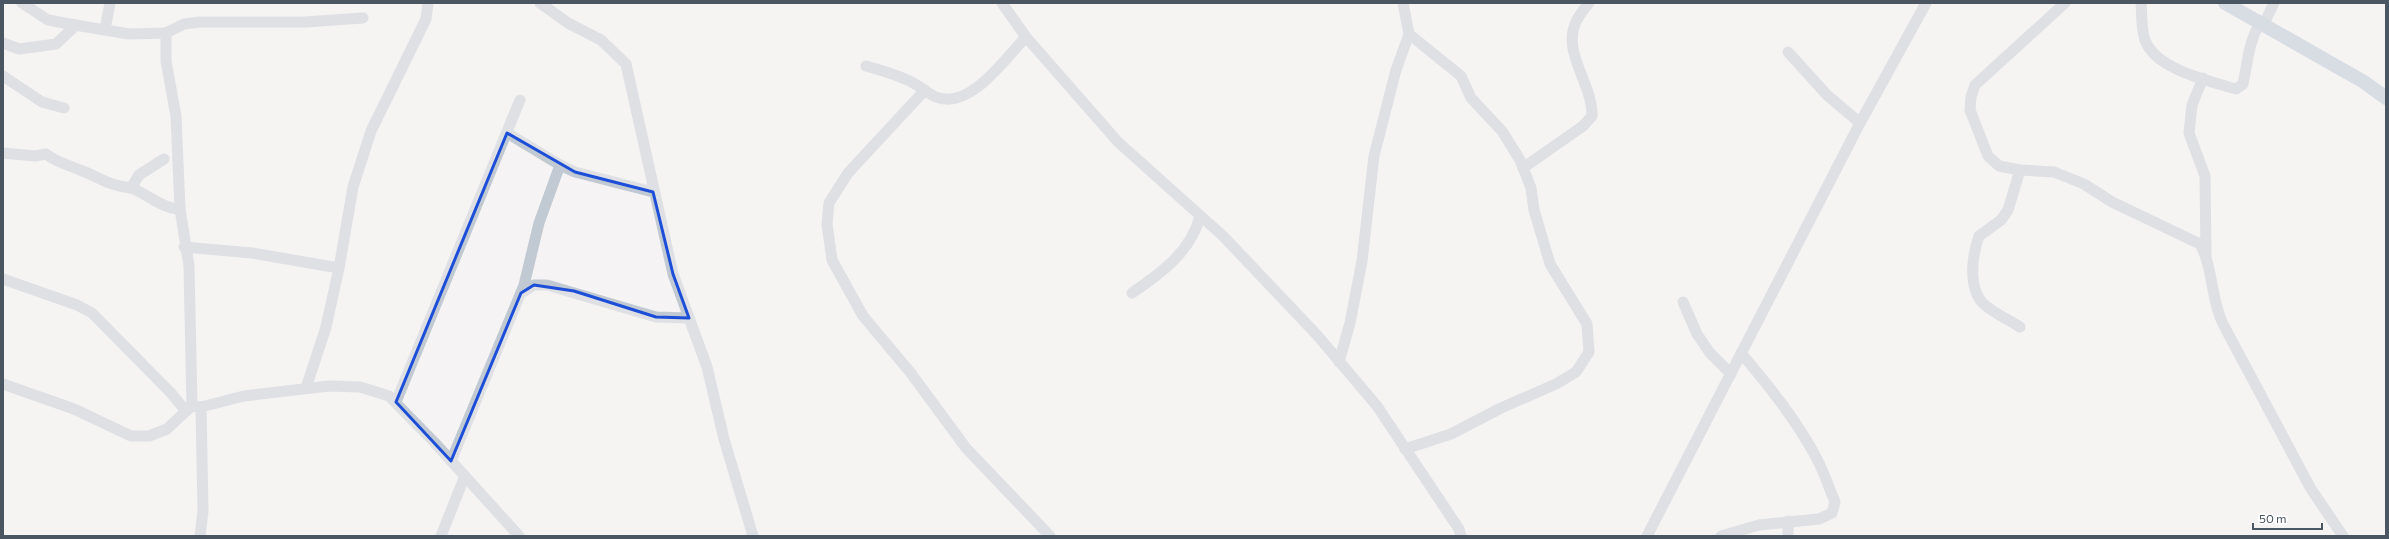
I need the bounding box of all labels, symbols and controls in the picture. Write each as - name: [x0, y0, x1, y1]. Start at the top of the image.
- scale bar: [2253, 505, 2322, 531]
- text: 50 m: [2259, 511, 2287, 525]

